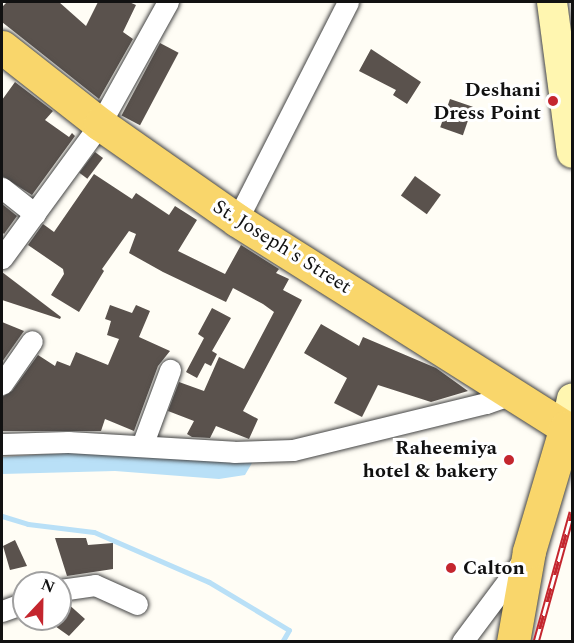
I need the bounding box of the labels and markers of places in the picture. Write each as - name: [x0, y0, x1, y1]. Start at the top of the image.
- place label: Deshani Dress Point: [433, 78, 541, 125]
- marker: Deshani Dress Point: [546, 94, 560, 108]
- place label: Raheemiya hotel & bakery: [363, 436, 497, 483]
- marker: Raheemiya hotel & bakery: [502, 453, 516, 467]
- place label: Calton: [463, 556, 525, 580]
- marker: Calton: [444, 561, 458, 575]

